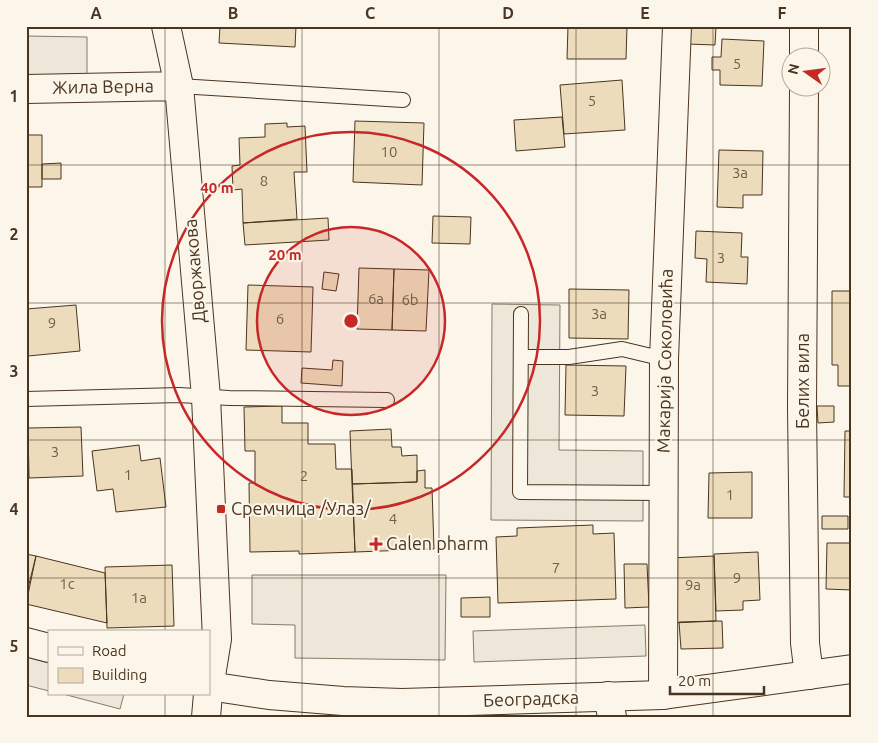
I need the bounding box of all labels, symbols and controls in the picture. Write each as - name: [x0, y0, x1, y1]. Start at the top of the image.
- text: A: [90, 4, 102, 22]
- text: B: [228, 4, 238, 22]
- text: C: [365, 4, 375, 22]
- text: D: [502, 4, 514, 22]
- text: E: [640, 4, 650, 22]
- text: F: [778, 4, 787, 22]
- north arrow: [780, 48, 830, 98]
- house number: 5: [733, 55, 741, 72]
- text: N: [784, 62, 802, 76]
- street label: Жила Верна: [52, 75, 154, 97]
- text: 1: [9, 87, 19, 105]
- house number: 5: [588, 92, 596, 109]
- house number: 10: [381, 143, 397, 160]
- house number: 3a: [732, 164, 748, 181]
- house number: 8: [260, 172, 268, 189]
- text: 40 m: [200, 179, 234, 196]
- street label: Дворжакова: [179, 218, 209, 324]
- text: 2: [9, 225, 19, 243]
- text: 20 m: [268, 246, 302, 263]
- house number: 3: [717, 249, 725, 266]
- street label: Макарија Соколовића: [652, 269, 676, 453]
- house number: 6a: [368, 290, 384, 307]
- house number: 6b: [401, 291, 419, 308]
- house number: 3a: [591, 305, 607, 322]
- house number: 6: [276, 310, 284, 327]
- centre of rings: [342, 312, 360, 330]
- house number: 9: [48, 314, 56, 331]
- street label: Белих вила: [792, 333, 812, 429]
- text: 3: [9, 362, 19, 380]
- house number: 3: [591, 382, 599, 399]
- house number: 3: [51, 443, 59, 460]
- house number: 1: [124, 466, 132, 483]
- house number: 2: [300, 467, 308, 484]
- house number: 1: [726, 486, 734, 503]
- place label: Сремчица /Улаз/: [231, 498, 372, 518]
- text: 4: [9, 500, 19, 518]
- marker: Сремчица /Улаз/: [215, 503, 227, 515]
- house number: 4: [389, 510, 397, 527]
- place label: Galen pharm: [386, 533, 489, 553]
- marker: Galen pharm: [370, 538, 382, 550]
- house number: 7: [552, 559, 560, 576]
- house number: 9: [733, 569, 741, 586]
- house number: 1c: [59, 575, 75, 592]
- house number: 9a: [685, 576, 701, 593]
- house number: 1a: [131, 589, 147, 606]
- legend: [48, 630, 210, 696]
- text: 5: [9, 637, 19, 655]
- text: Road: [92, 642, 127, 659]
- scale bar: [670, 663, 764, 695]
- text: Building: [92, 666, 147, 683]
- text: 20 m: [678, 672, 711, 689]
- street label: Београдска: [483, 686, 579, 710]

